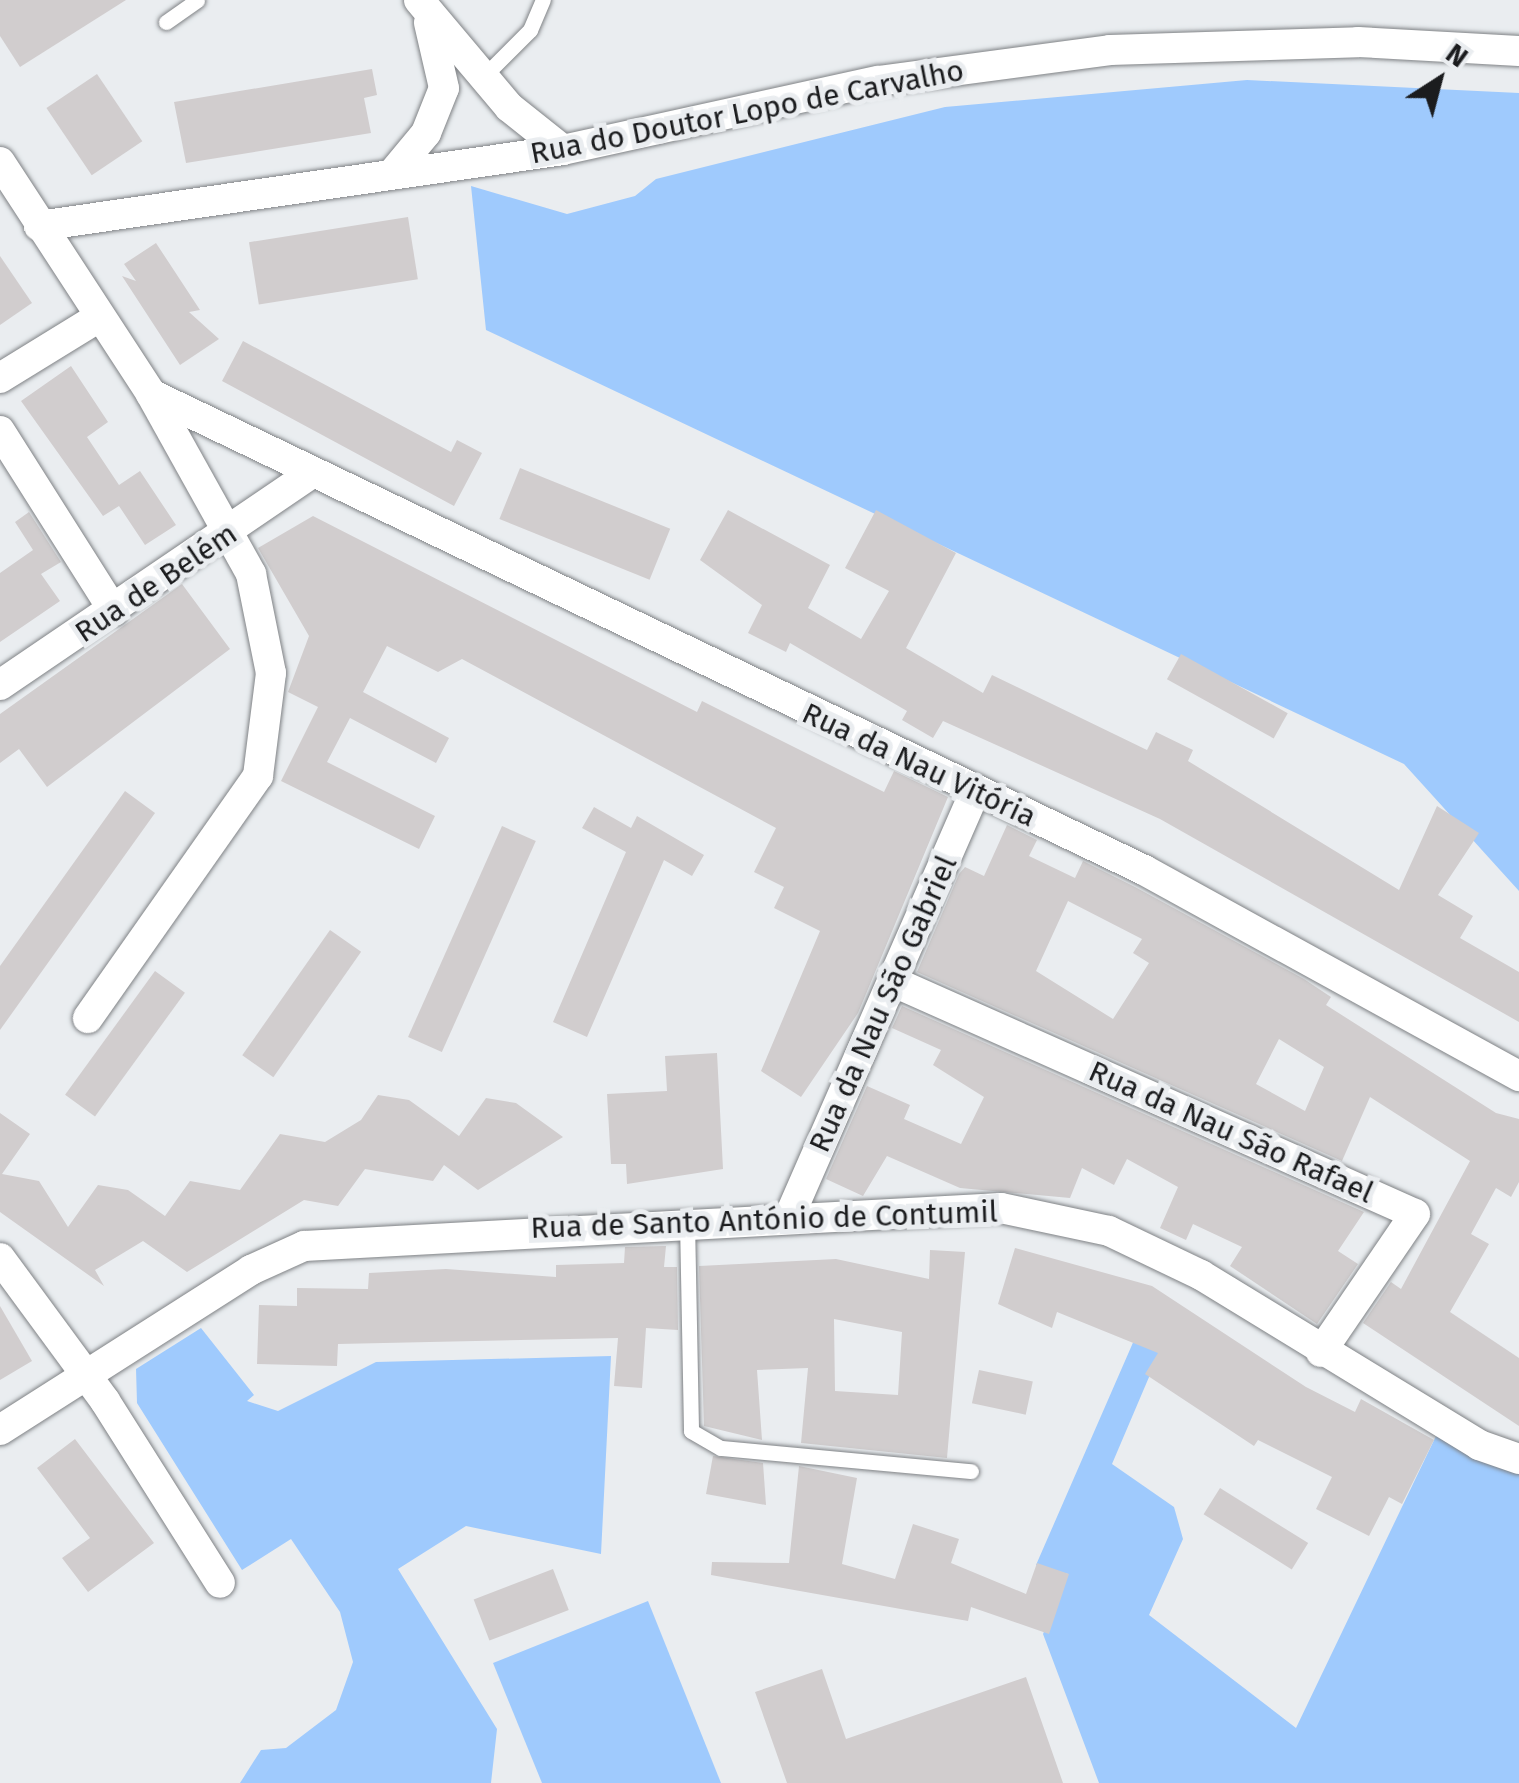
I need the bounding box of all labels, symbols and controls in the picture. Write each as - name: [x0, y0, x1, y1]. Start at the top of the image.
- north arrow: [1389, 30, 1489, 130]
- text: N: [1440, 37, 1474, 74]
- street label: Rua do Doutor Lopo de Carvalho: [527, 52, 967, 172]
- street label: Rua de Belém: [68, 516, 244, 650]
- street label: Rua da Nau Vitória: [796, 695, 1042, 835]
- street label: Rua da Nau São Gabriel: [801, 850, 965, 1158]
- street label: Rua da Nau São Rafael: [1083, 1053, 1379, 1211]
- street label: Rua de Santo António de Contumil: [530, 1194, 998, 1246]

